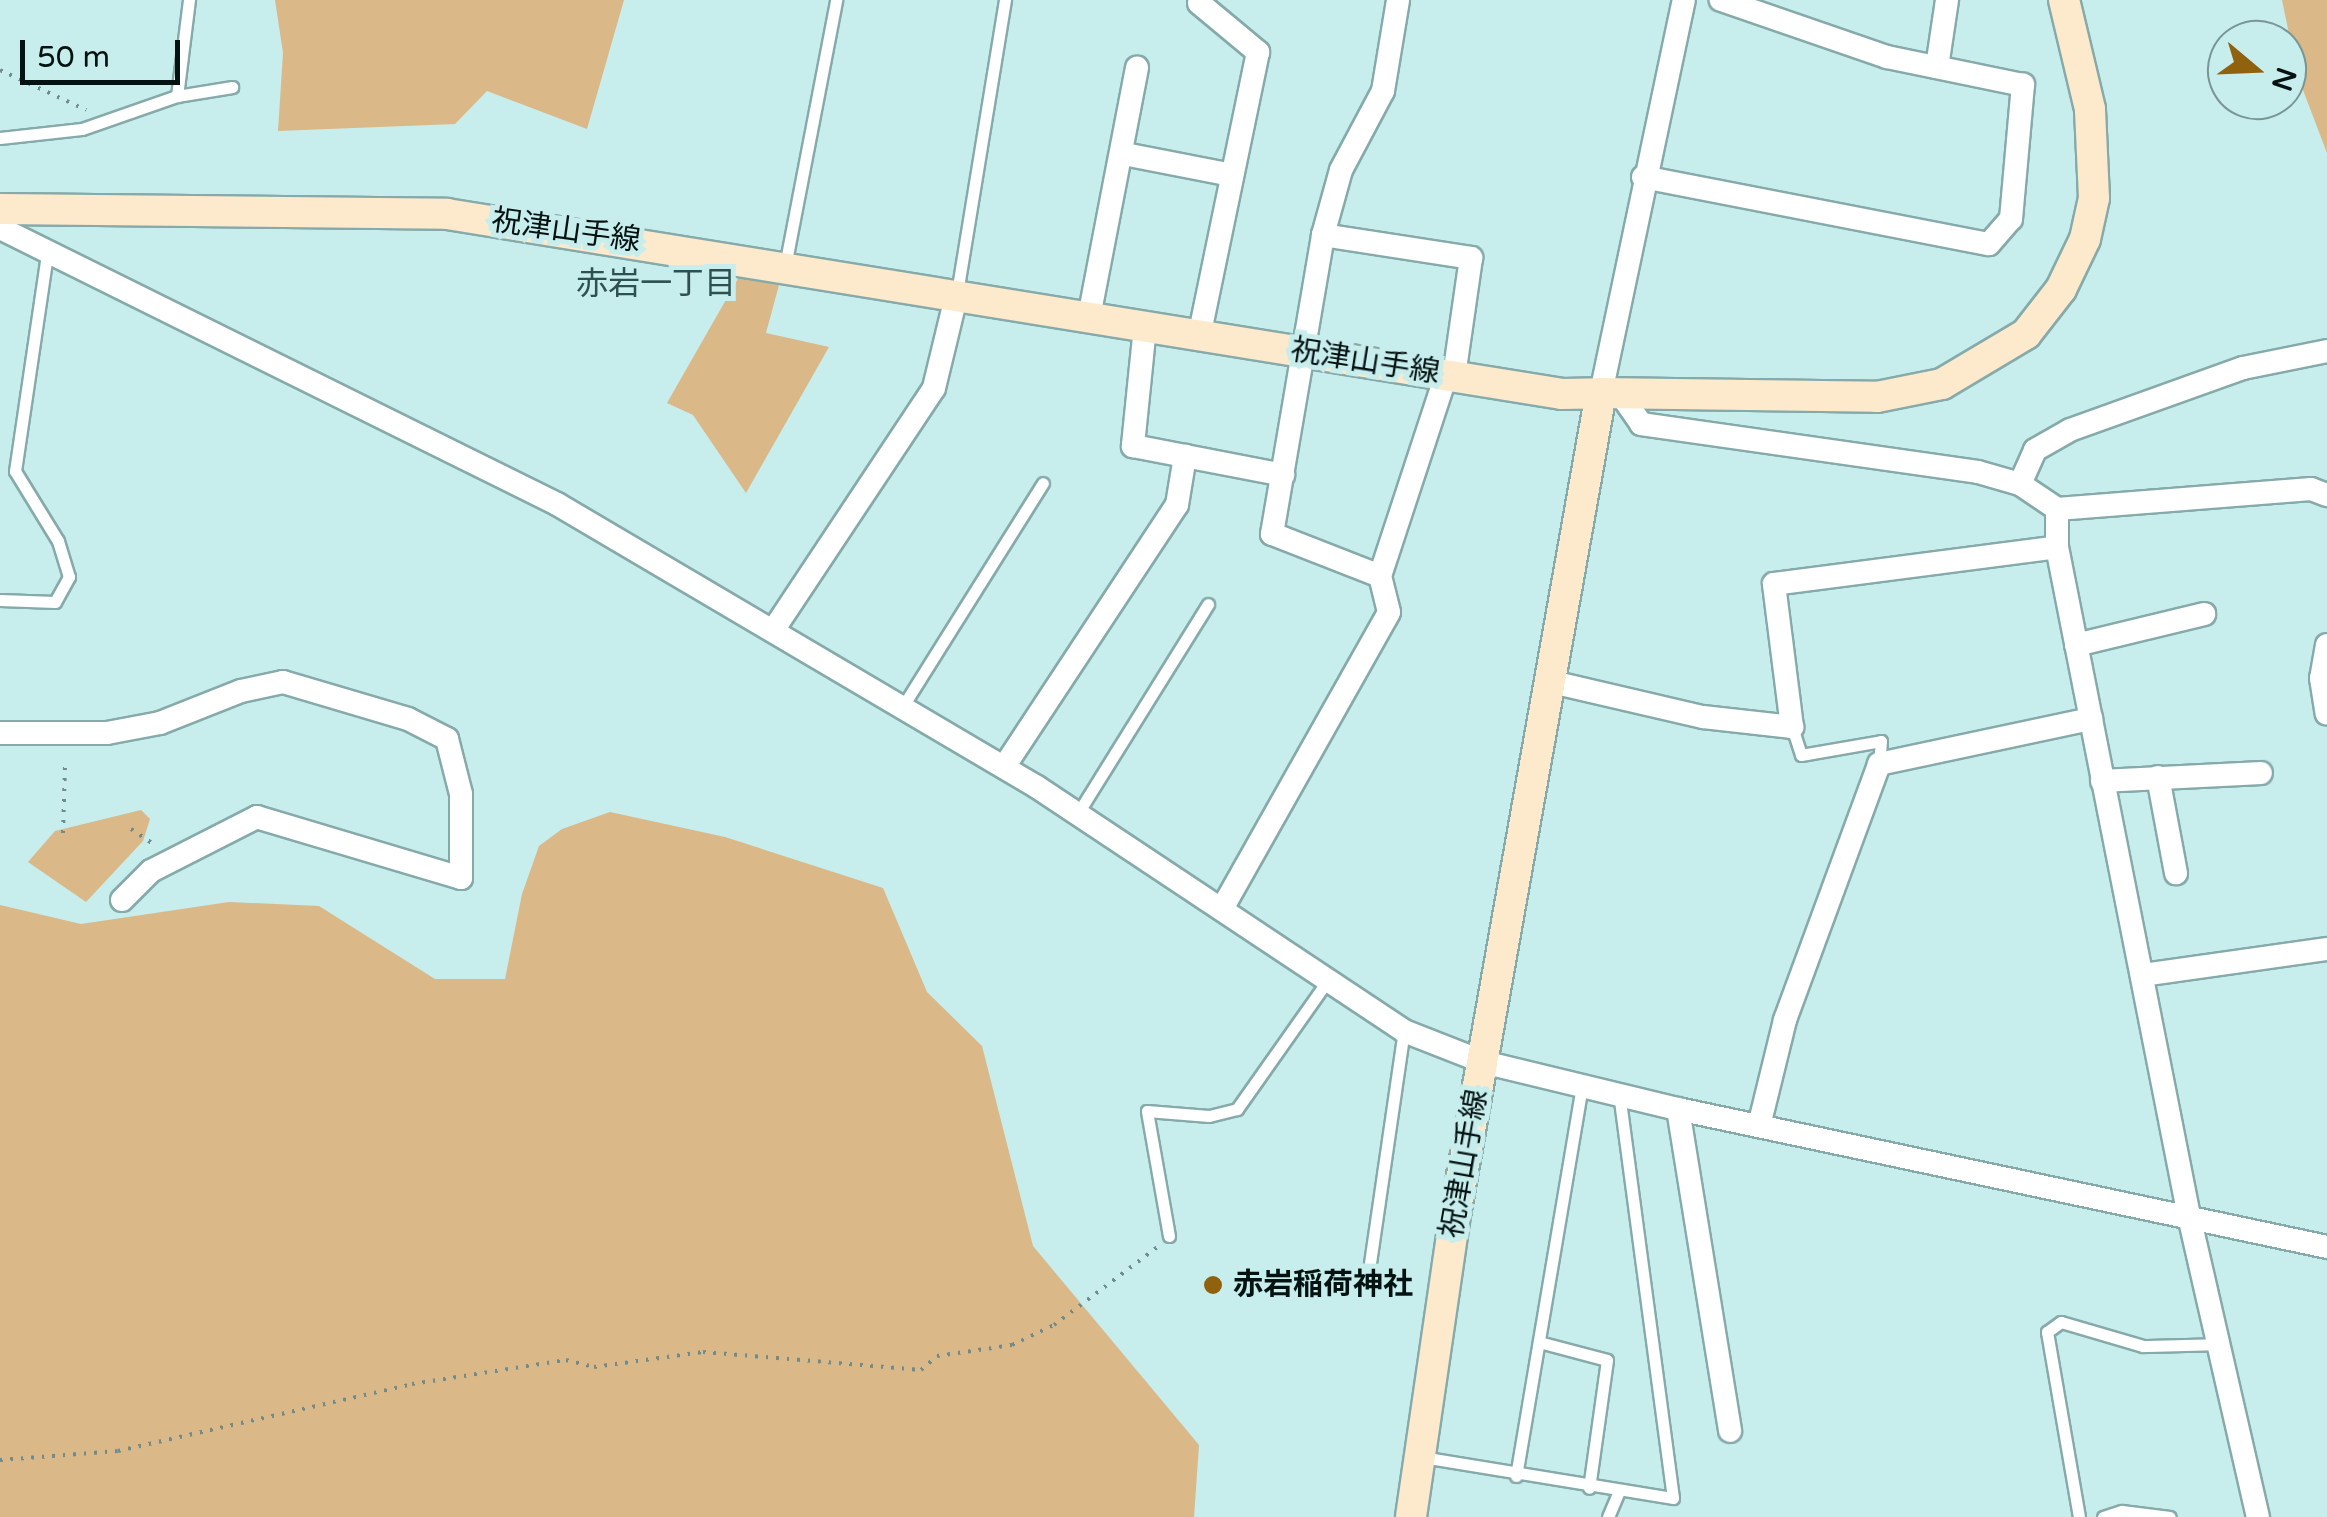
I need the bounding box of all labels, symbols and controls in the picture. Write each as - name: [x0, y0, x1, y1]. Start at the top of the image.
- scale bar: [25, 20, 185, 82]
- north arrow: [2207, 20, 2307, 120]
- text: 50 m: [37, 39, 110, 76]
- text: N: [2264, 63, 2303, 95]
- street label: 祝津山手線: [489, 203, 643, 259]
- district label: 赤岩一丁目: [576, 265, 736, 303]
- street label: 祝津山手線: [1288, 332, 1442, 392]
- street label: 祝津山手線: [1434, 1087, 1496, 1241]
- place label: 赤岩稲荷神社: [1233, 1267, 1413, 1303]
- marker: 赤岩稲荷神社: [1202, 1274, 1224, 1296]

